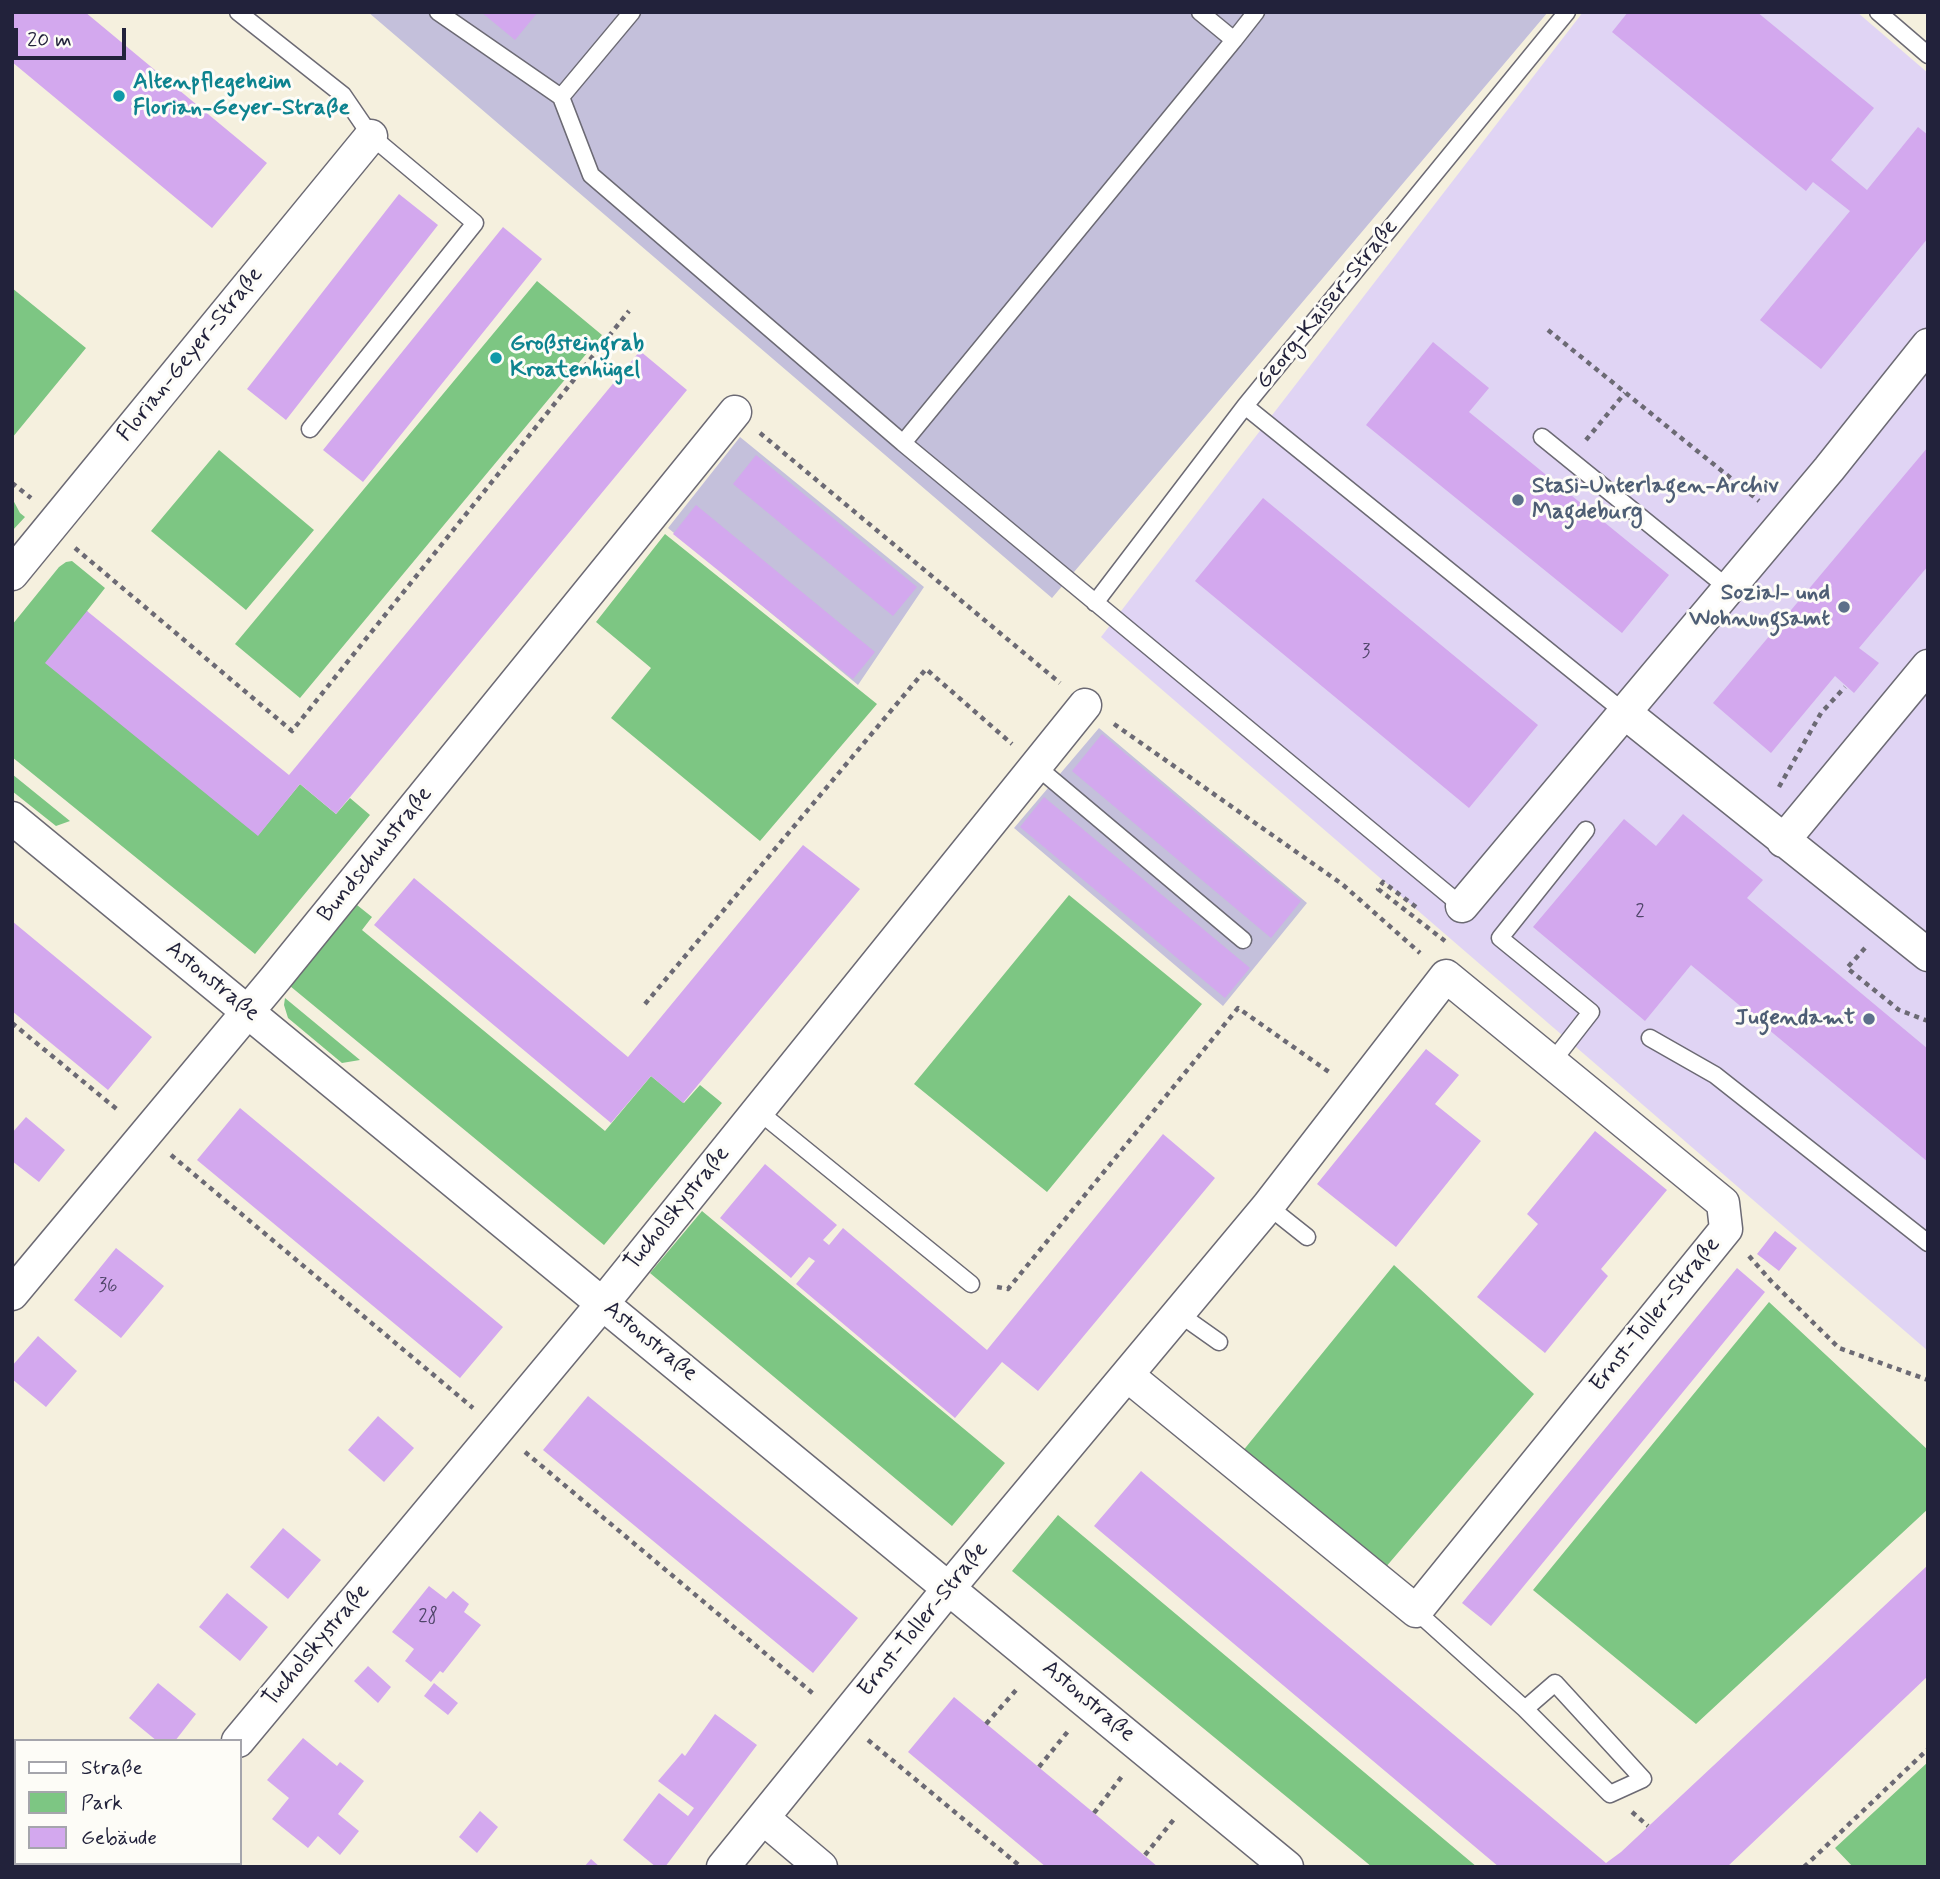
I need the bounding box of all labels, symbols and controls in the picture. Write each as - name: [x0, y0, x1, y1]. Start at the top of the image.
- scale bar: [18, 14, 130, 58]
- text: 20 m: [27, 26, 72, 54]
- place label: Altenpflegeheim Florian-Geyer-Straße: [133, 69, 350, 123]
- marker: Altenpflegeheim Florian-Geyer-Straße: [111, 88, 127, 104]
- street label: Georg-Kaiser-Straße: [1251, 215, 1405, 395]
- street label: Florian-Geyer-Straße: [112, 262, 270, 448]
- place label: Großsteingrab Kroatenhügel: [510, 331, 644, 385]
- marker: Großsteingrab Kroatenhügel: [488, 350, 504, 366]
- place label: Stasi-Unterlagen-Archiv Magdeburg: [1532, 473, 1779, 527]
- marker: Stasi-Unterlagen-Archiv Magdeburg: [1510, 492, 1526, 508]
- place label: Sozial- und Wohnungsamt: [1689, 580, 1830, 634]
- marker: Sozial- und Wohnungsamt: [1836, 599, 1852, 615]
- house number: 3: [1362, 642, 1370, 664]
- street label: Bundschuhstraße: [313, 782, 439, 928]
- house number: 2: [1635, 902, 1645, 924]
- street label: Astonstraße: [159, 936, 265, 1028]
- place label: Jugendamt: [1735, 1005, 1855, 1033]
- marker: Jugendamt: [1861, 1011, 1877, 1027]
- street label: Tucholskystraße: [619, 1141, 737, 1277]
- street label: Ernst-Toller-Straße: [1585, 1232, 1727, 1398]
- house number: 36: [98, 1276, 118, 1298]
- street label: Astonstraße: [597, 1296, 703, 1388]
- street label: Ernst-Toller-Straße: [853, 1537, 995, 1703]
- street label: Tucholskystraße: [257, 1579, 377, 1713]
- house number: 28: [418, 1607, 438, 1629]
- street label: Astonstraße: [1036, 1655, 1140, 1749]
- legend: [14, 1739, 242, 1865]
- text: Straße: [81, 1754, 143, 1782]
- text: Park: [81, 1789, 123, 1817]
- text: Gebäude: [81, 1824, 157, 1852]

